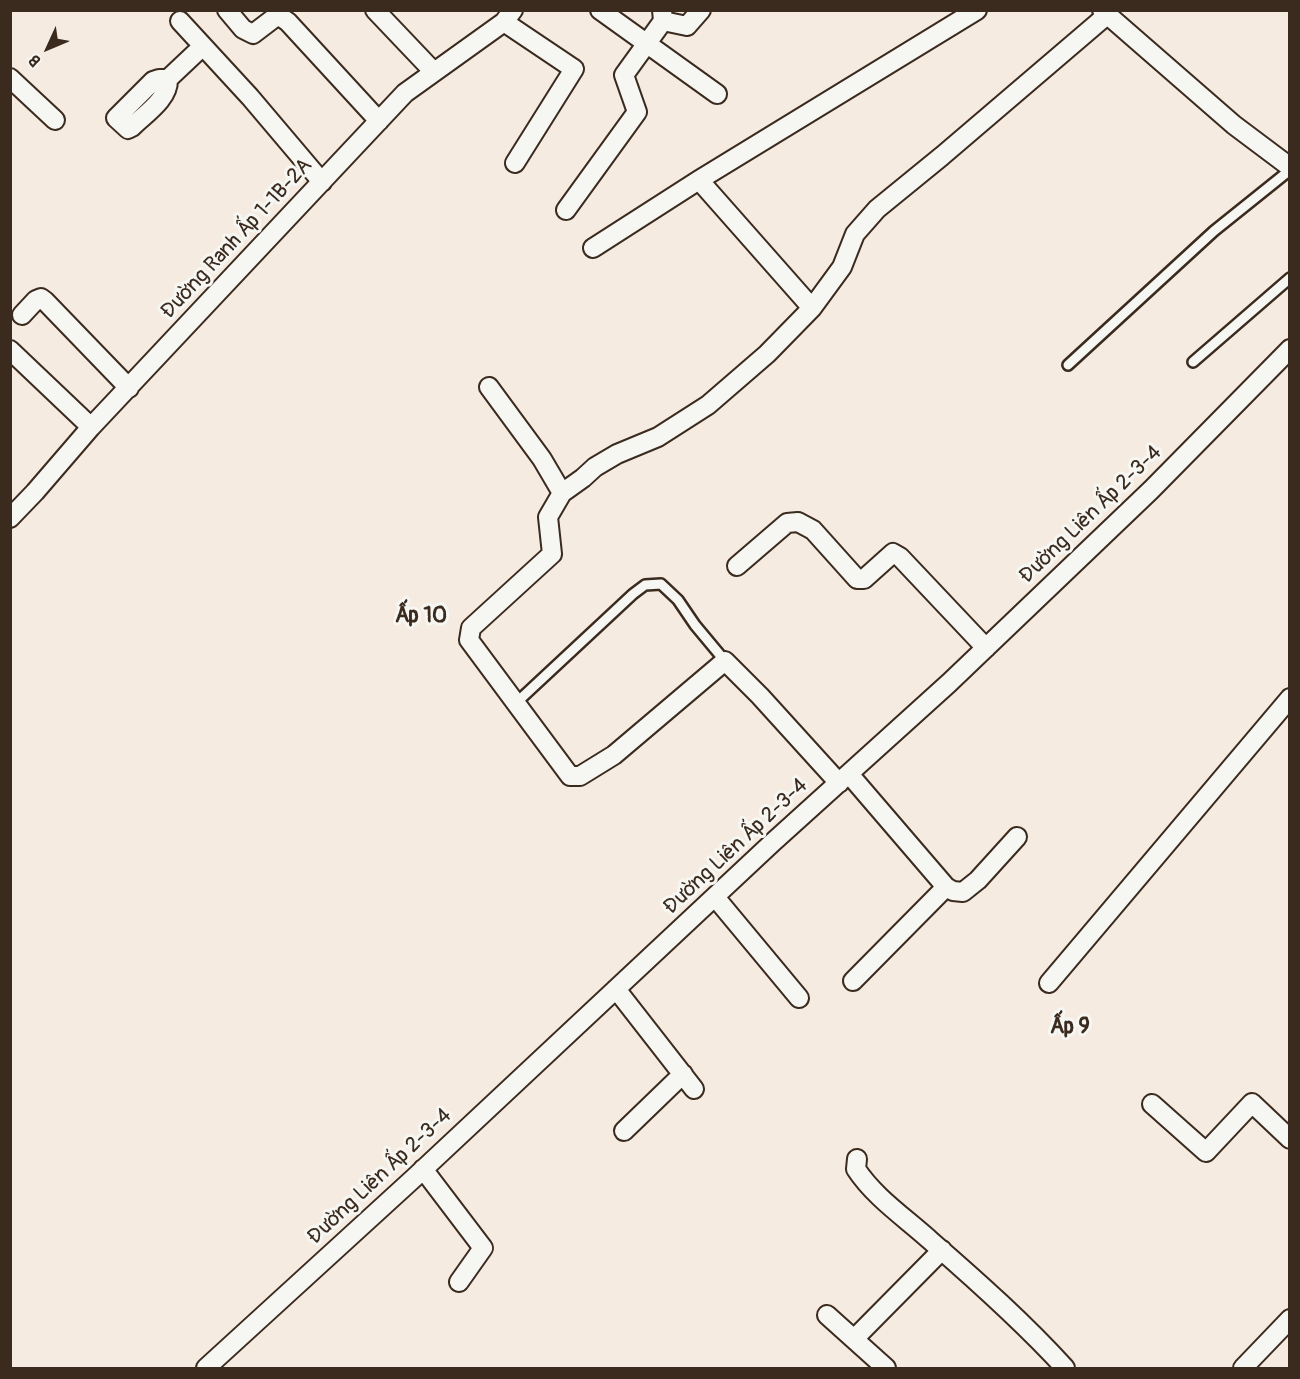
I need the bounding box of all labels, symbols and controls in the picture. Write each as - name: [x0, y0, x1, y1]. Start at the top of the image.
- north arrow: [18, 18, 78, 78]
- text: B: [25, 50, 45, 71]
- street label: Đường Ranh Ấp 1-1B-2A: [156, 154, 318, 324]
- street label: Đường Liên Ấp 2-3-4: [1015, 441, 1167, 589]
- district label: Ấp 10: [395, 603, 447, 629]
- street label: Đường Liên Ấp 2-3-4: [659, 774, 813, 920]
- district label: Ấp 9: [1050, 1014, 1090, 1040]
- street label: Đường Liên Ấp 2-3-4: [303, 1104, 457, 1250]

